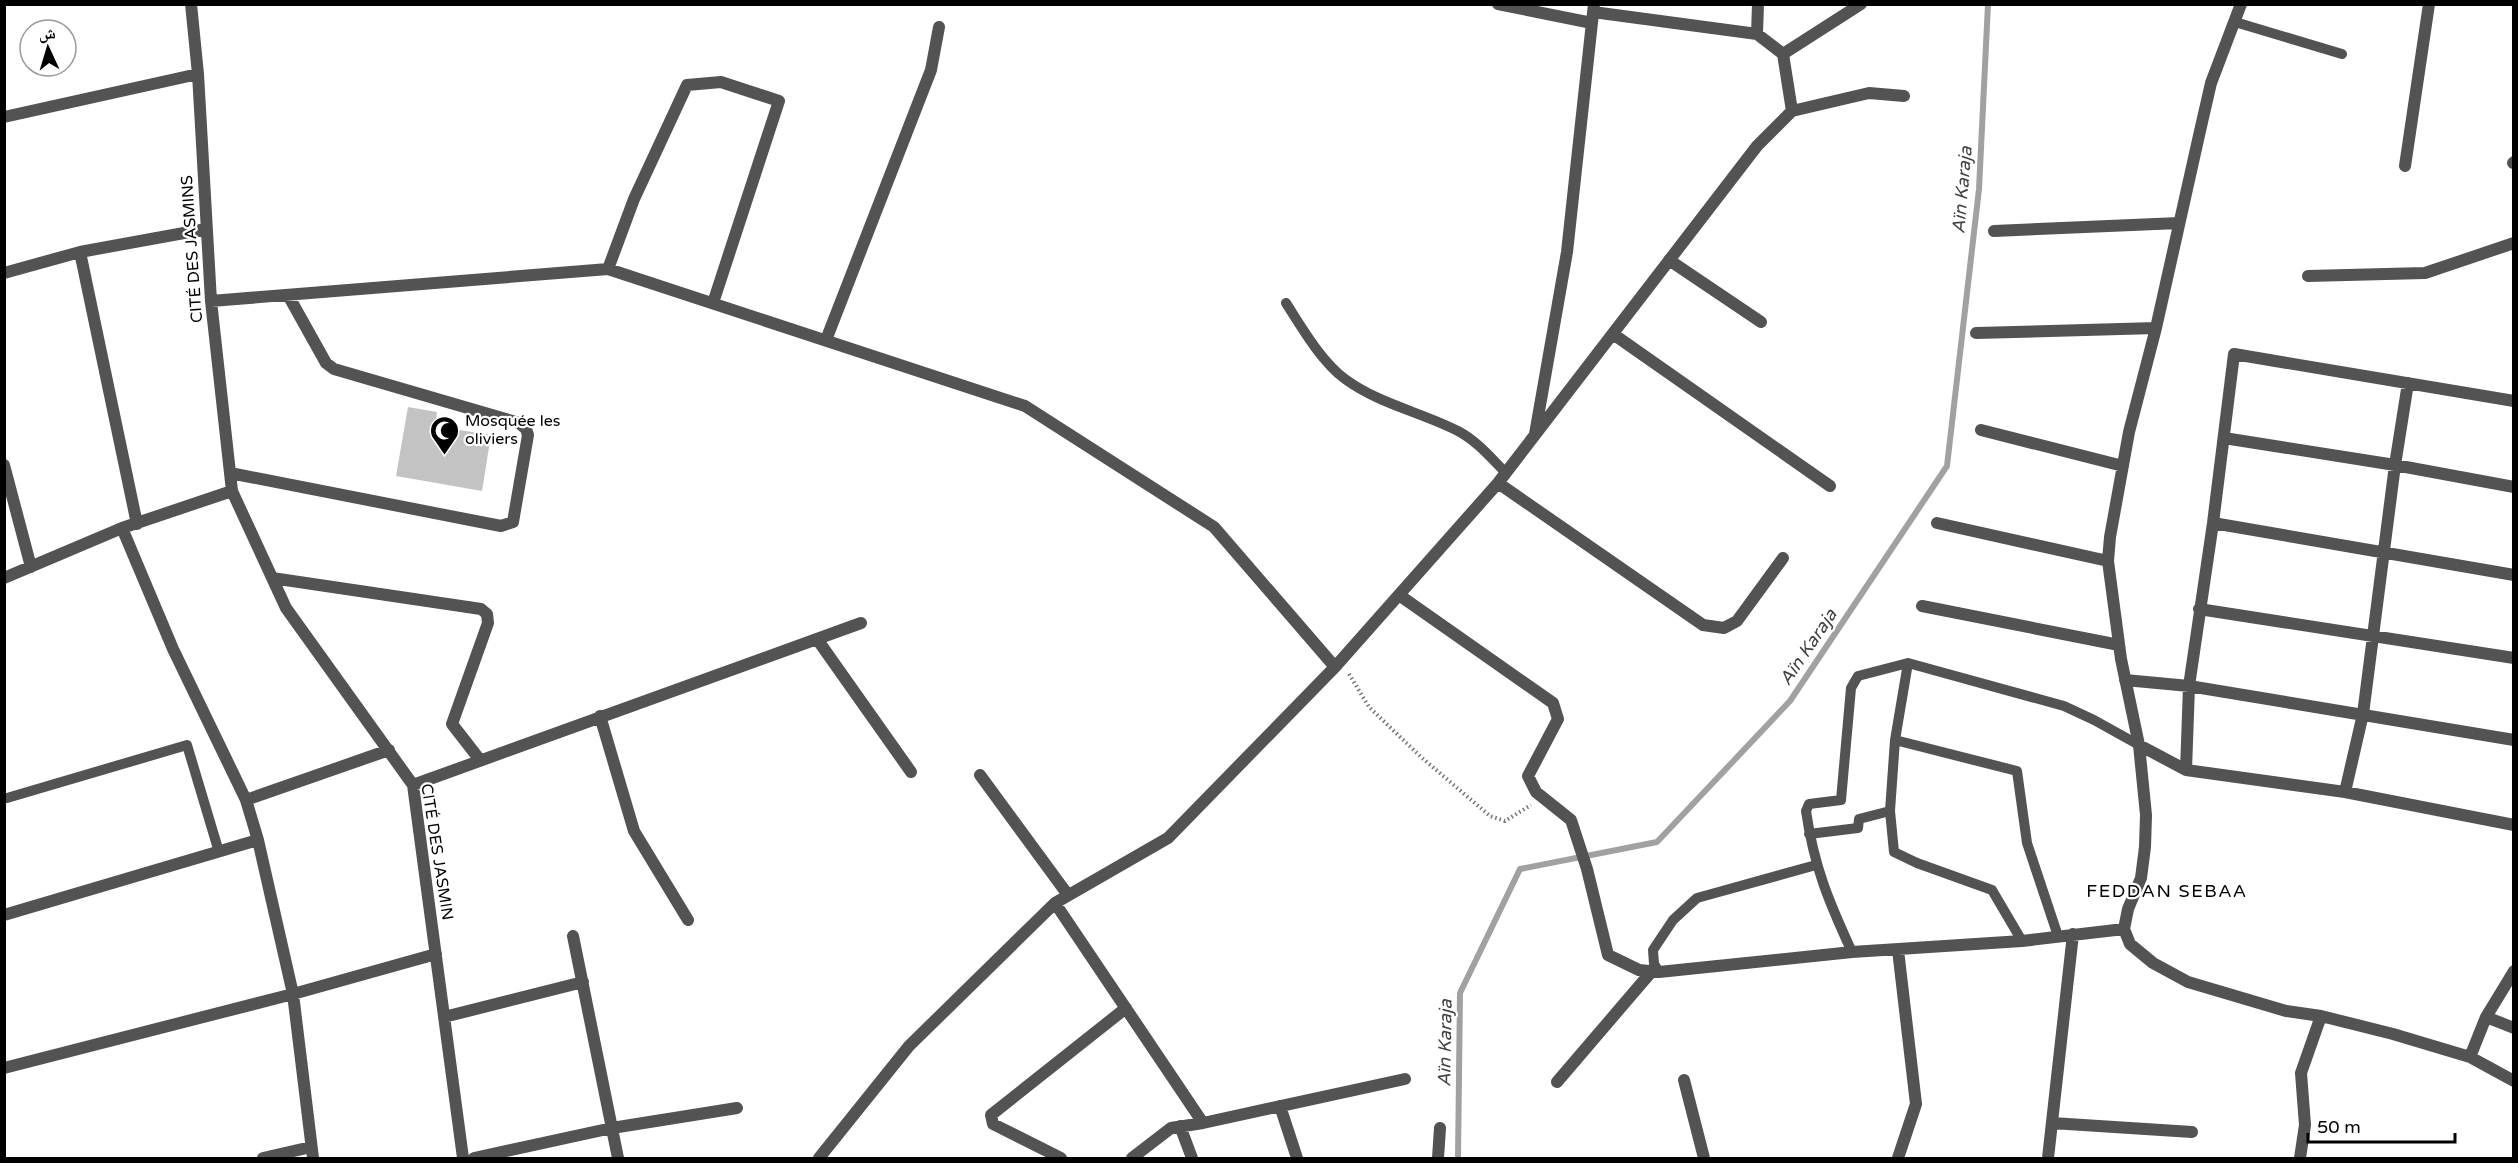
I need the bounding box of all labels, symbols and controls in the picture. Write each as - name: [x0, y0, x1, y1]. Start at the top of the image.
- north arrow: [18, 18, 78, 78]
- text: ش: [38, 23, 56, 45]
- water label: Aïn Karaja: [1947, 145, 1977, 234]
- street label: CITÉ DES JASMINS: [177, 174, 207, 324]
- place label: Mosquée les oliviers: [465, 411, 560, 449]
- mosque icon: Mosquée les oliviers: [428, 414, 460, 456]
- water label: Aïn Karaja: [1774, 604, 1842, 689]
- street label: CITÉ DES JASMIN: [416, 782, 458, 922]
- district label: FEDDAN SEBAA: [2086, 880, 2248, 902]
- water label: Aïn Karaja: [1433, 998, 1457, 1087]
- scale bar: [2308, 1106, 2455, 1144]
- text: 50 m: [2317, 1116, 2361, 1138]

